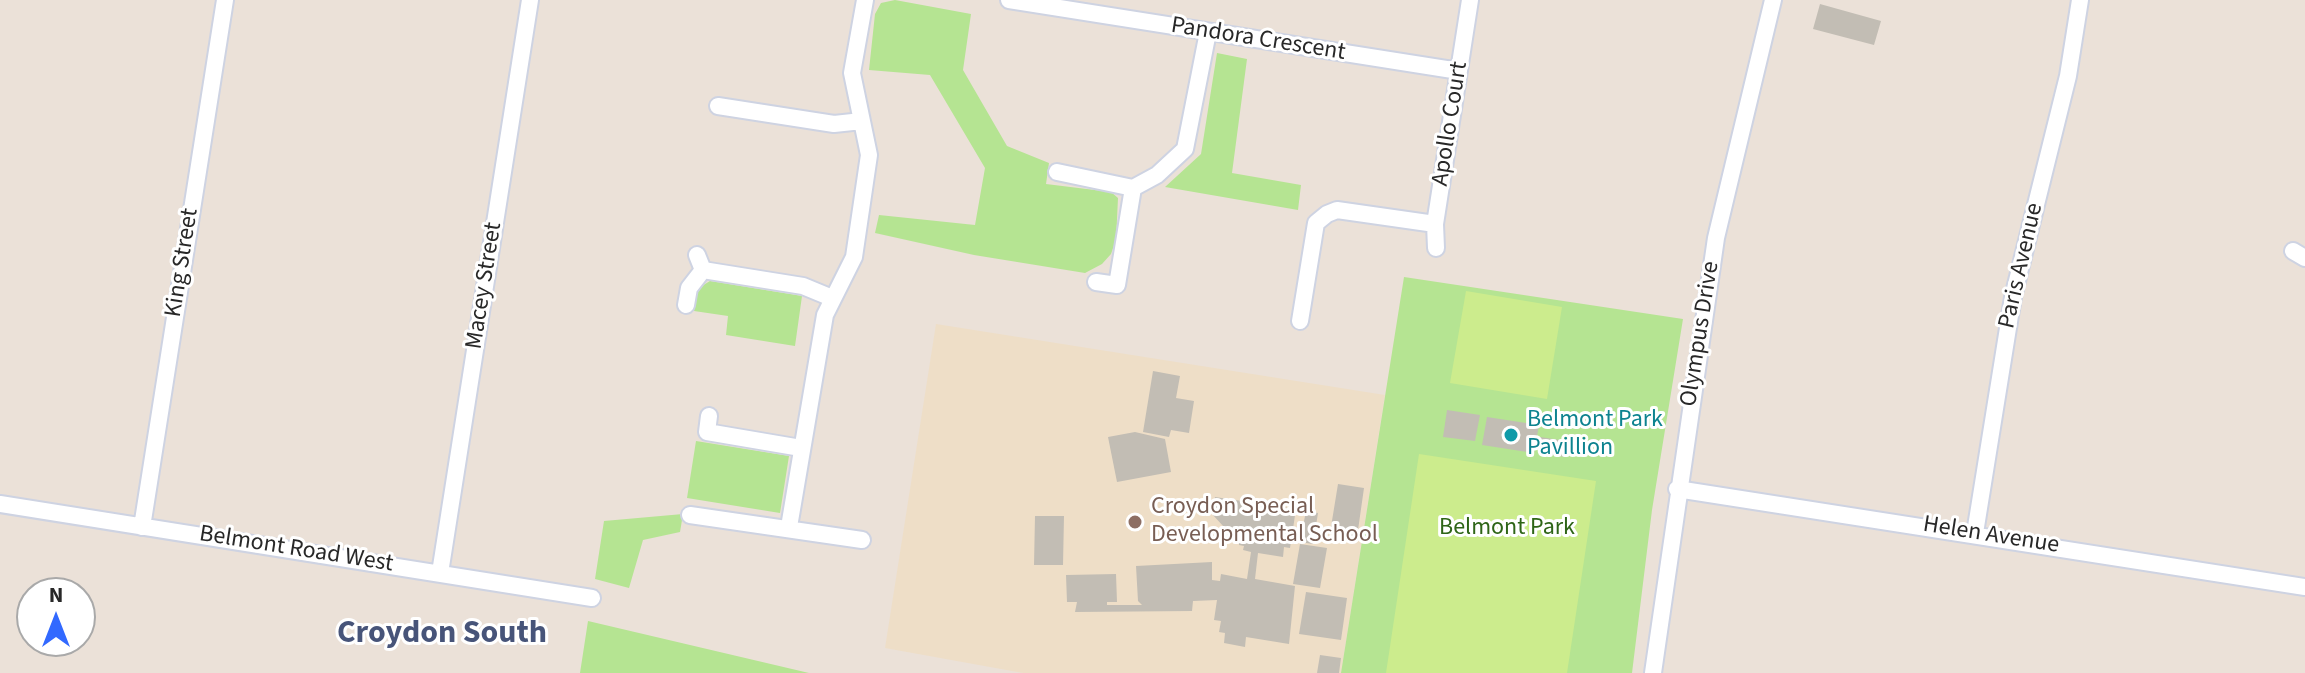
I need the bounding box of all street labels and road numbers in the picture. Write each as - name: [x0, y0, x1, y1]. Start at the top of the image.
- street label: Pandora Crescent: [1169, 12, 1347, 68]
- street label: Apollo Court: [1427, 60, 1475, 188]
- street label: Paris Avenue: [1994, 201, 2050, 331]
- street label: King Street: [160, 206, 206, 320]
- street label: Macey Street: [461, 220, 509, 352]
- street label: Olympus Drive: [1675, 259, 1727, 409]
- street label: Helen Avenue: [1921, 511, 2061, 561]
- street label: Belmont Road West: [197, 520, 395, 580]

